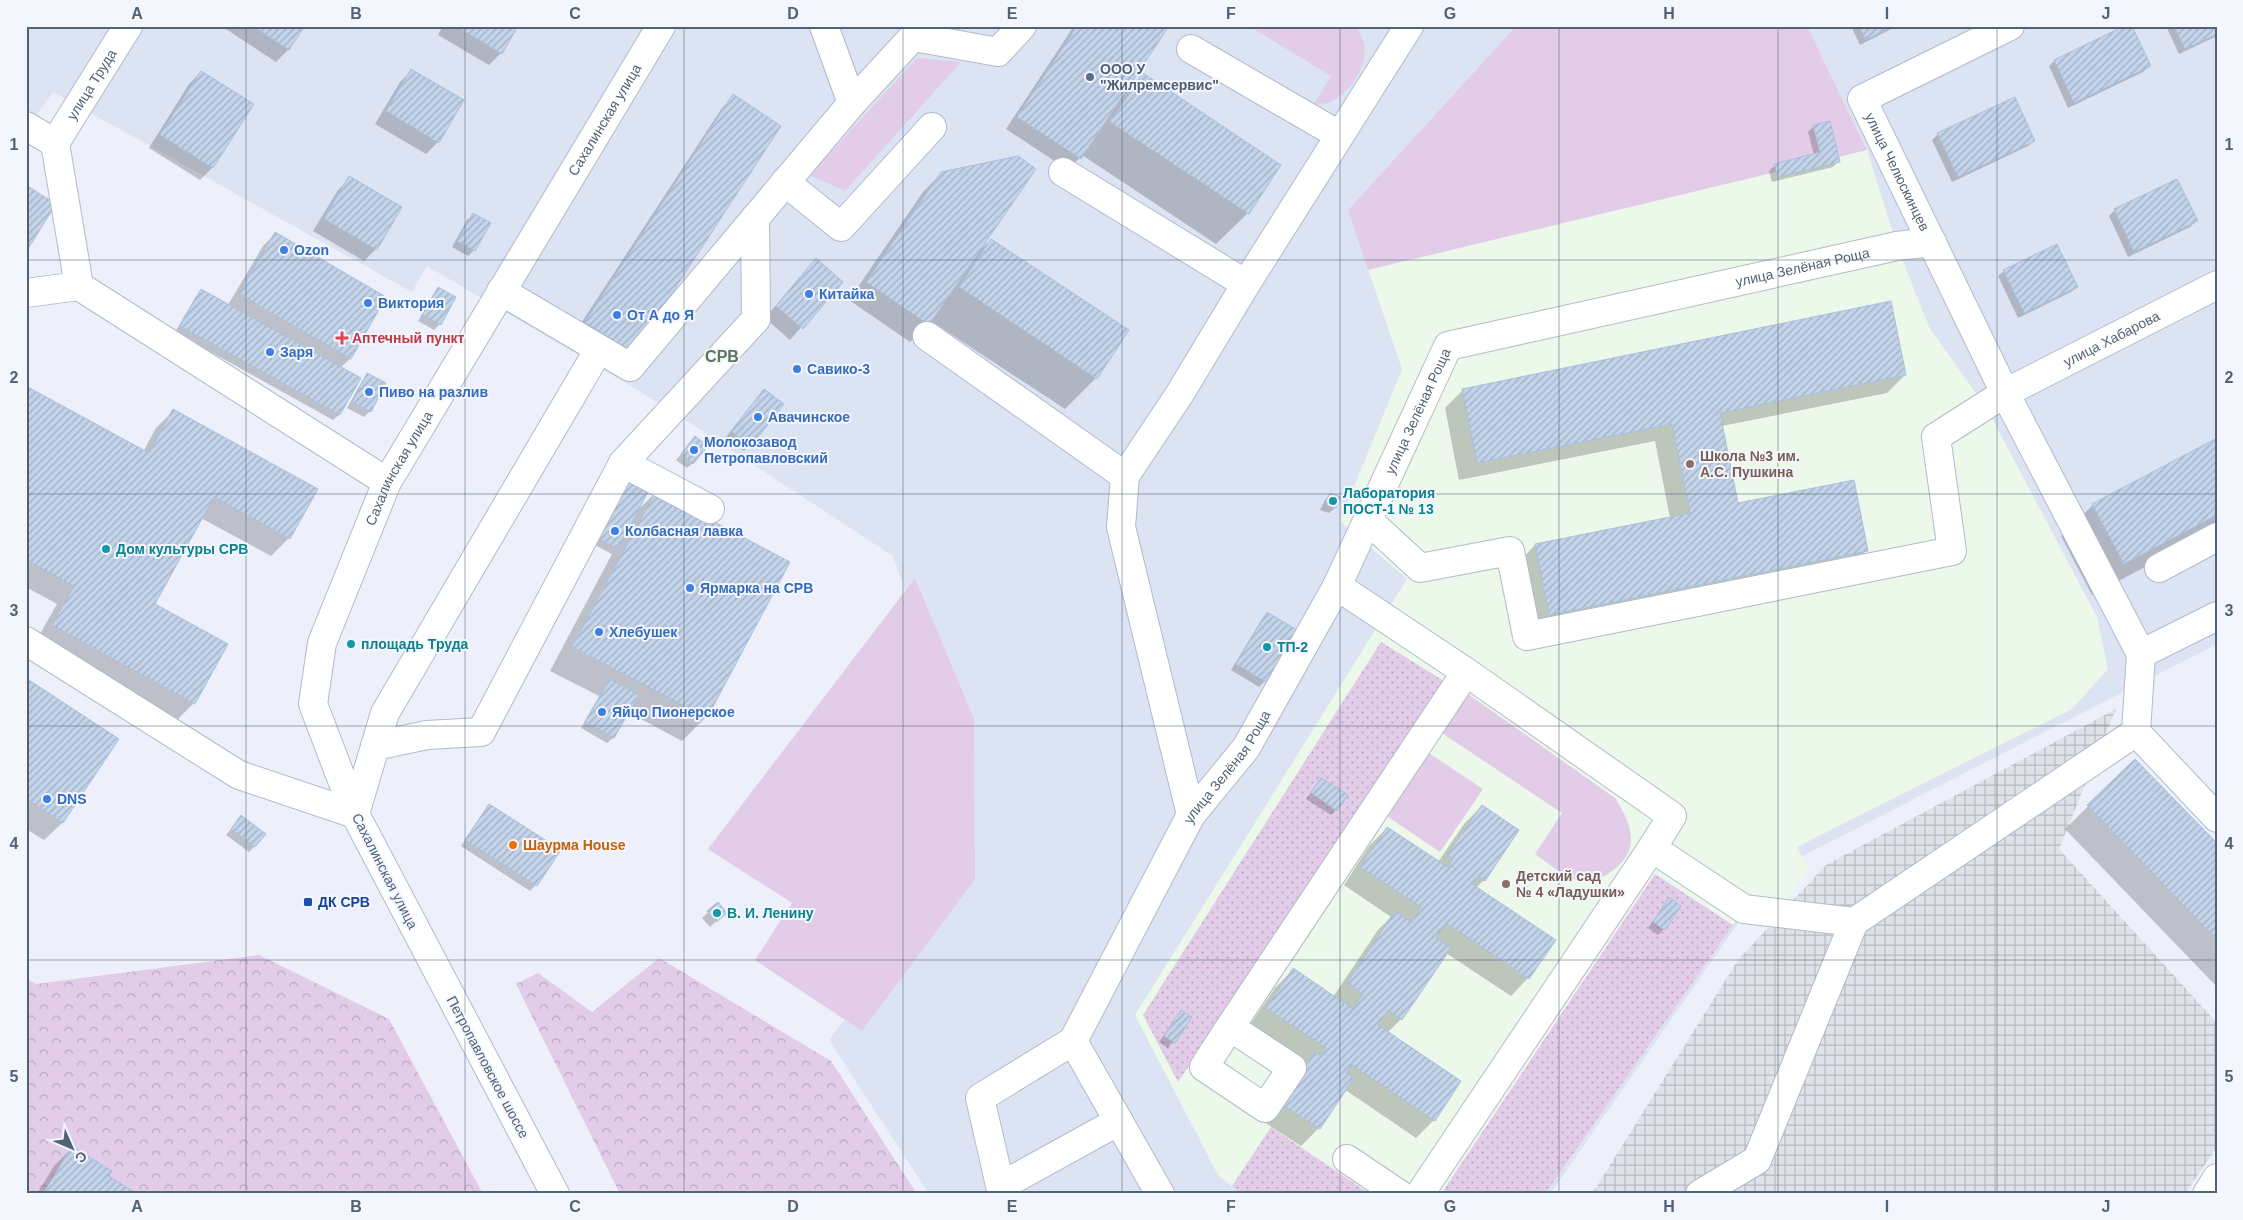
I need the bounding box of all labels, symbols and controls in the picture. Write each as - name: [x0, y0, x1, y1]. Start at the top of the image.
- text: A: [131, 5, 143, 22]
- text: B: [350, 5, 362, 22]
- text: C: [569, 5, 581, 22]
- text: D: [787, 5, 799, 22]
- text: E: [1007, 5, 1018, 22]
- text: F: [1226, 5, 1236, 22]
- text: G: [1444, 5, 1456, 22]
- text: H: [1663, 5, 1675, 22]
- text: I: [1885, 5, 1889, 22]
- text: J: [2102, 5, 2110, 22]
- street label: улица Труда: [63, 46, 120, 123]
- street label: Сахалинская улица: [565, 61, 644, 179]
- place label: ООО У "Жилремсервис": [1100, 61, 1219, 93]
- marker: ООО У "Жилремсервис": [1084, 71, 1096, 83]
- street label: улица Челюскинцев: [1862, 110, 1933, 234]
- text: 1: [10, 136, 19, 153]
- text: 1: [2225, 136, 2234, 153]
- place label: Ozon: [294, 242, 329, 258]
- marker: Ozon: [278, 244, 290, 256]
- street label: улица Зелёная Роща: [1734, 244, 1871, 290]
- place label: Китайка: [819, 286, 874, 302]
- marker: Китайка: [803, 288, 815, 300]
- place label: Виктория: [378, 295, 444, 311]
- marker: Виктория: [362, 297, 374, 309]
- place label: От А до Я: [627, 307, 694, 323]
- street label: улица Хабарова: [2061, 307, 2162, 370]
- marker: От А до Я: [611, 309, 623, 321]
- place label: Аптечный пункт: [352, 330, 465, 346]
- marker: Аптечный пункт: [336, 332, 348, 344]
- place label: Заря: [280, 344, 313, 360]
- street label: улица Зелёная Роща: [1382, 345, 1454, 477]
- marker: Заря: [264, 346, 276, 358]
- district label: СРВ: [705, 348, 739, 365]
- place label: Савико-3: [807, 361, 870, 377]
- marker: Савико-3: [791, 363, 803, 375]
- text: 2: [10, 369, 19, 386]
- text: 2: [2225, 369, 2234, 386]
- place label: Пиво на разлив: [379, 384, 488, 400]
- marker: Пиво на разлив: [363, 386, 375, 398]
- street label: Сахалинская улица: [362, 408, 436, 528]
- place label: Авачинское: [768, 409, 850, 425]
- marker: Авачинское: [752, 411, 764, 423]
- place label: Молокозавод Петропавловский: [704, 434, 828, 466]
- marker: Молокозавод Петропавловский: [688, 444, 700, 456]
- place label: Школа №3 им. А.С. Пушкина: [1700, 448, 1800, 480]
- marker: Школа №3 им. А.С. Пушкина: [1684, 458, 1696, 470]
- place label: Лаборатория ПОСТ-1 № 13: [1343, 485, 1435, 517]
- marker: Лаборатория ПОСТ-1 № 13: [1327, 495, 1339, 507]
- place label: Колбасная лавка: [625, 523, 743, 539]
- marker: Колбасная лавка: [609, 525, 621, 537]
- place label: Дом культуры СРВ: [116, 541, 248, 557]
- marker: Дом культуры СРВ: [100, 543, 112, 555]
- place label: Ярмарка на СРВ: [700, 580, 813, 596]
- marker: Ярмарка на СРВ: [684, 582, 696, 594]
- text: 3: [10, 602, 19, 619]
- text: 3: [2225, 602, 2234, 619]
- place label: Хлебушек: [609, 624, 678, 640]
- marker: Хлебушек: [593, 626, 605, 638]
- place label: площадь Труда: [361, 636, 469, 652]
- marker: площадь Труда: [345, 638, 357, 650]
- place label: ТП-2: [1277, 639, 1308, 655]
- marker: ТП-2: [1261, 641, 1273, 653]
- place label: Яйцо Пионерское: [612, 704, 735, 720]
- marker: Яйцо Пионерское: [596, 706, 608, 718]
- street label: улица Зелёная Роща: [1180, 707, 1274, 826]
- place label: DNS: [57, 791, 87, 807]
- marker: DNS: [41, 793, 53, 805]
- street label: Сахалинская улица: [349, 811, 421, 932]
- text: 4: [10, 835, 19, 852]
- text: 4: [2225, 835, 2234, 852]
- place label: Шаурма House: [523, 837, 626, 853]
- marker: Шаурма House: [507, 839, 519, 851]
- place label: Детский сад № 4 «Ладушки»: [1516, 868, 1625, 900]
- marker: Детский сад № 4 «Ладушки»: [1500, 878, 1512, 890]
- place label: ДК СРВ: [318, 894, 370, 910]
- marker: ДК СРВ: [302, 896, 314, 908]
- place label: В. И. Ленину: [727, 905, 814, 921]
- marker: В. И. Ленину: [711, 907, 723, 919]
- street label: Петропавловское шоссе: [444, 993, 532, 1141]
- text: 5: [10, 1068, 19, 1085]
- text: 5: [2225, 1068, 2234, 1085]
- north arrow: [48, 1122, 98, 1172]
- text: С: [72, 1148, 90, 1166]
- text: A: [131, 1198, 143, 1215]
- text: B: [350, 1198, 362, 1215]
- text: C: [569, 1198, 581, 1215]
- text: D: [787, 1198, 799, 1215]
- text: E: [1007, 1198, 1018, 1215]
- text: F: [1226, 1198, 1236, 1215]
- text: G: [1444, 1198, 1456, 1215]
- text: H: [1663, 1198, 1675, 1215]
- text: I: [1885, 1198, 1889, 1215]
- text: J: [2102, 1198, 2110, 1215]

